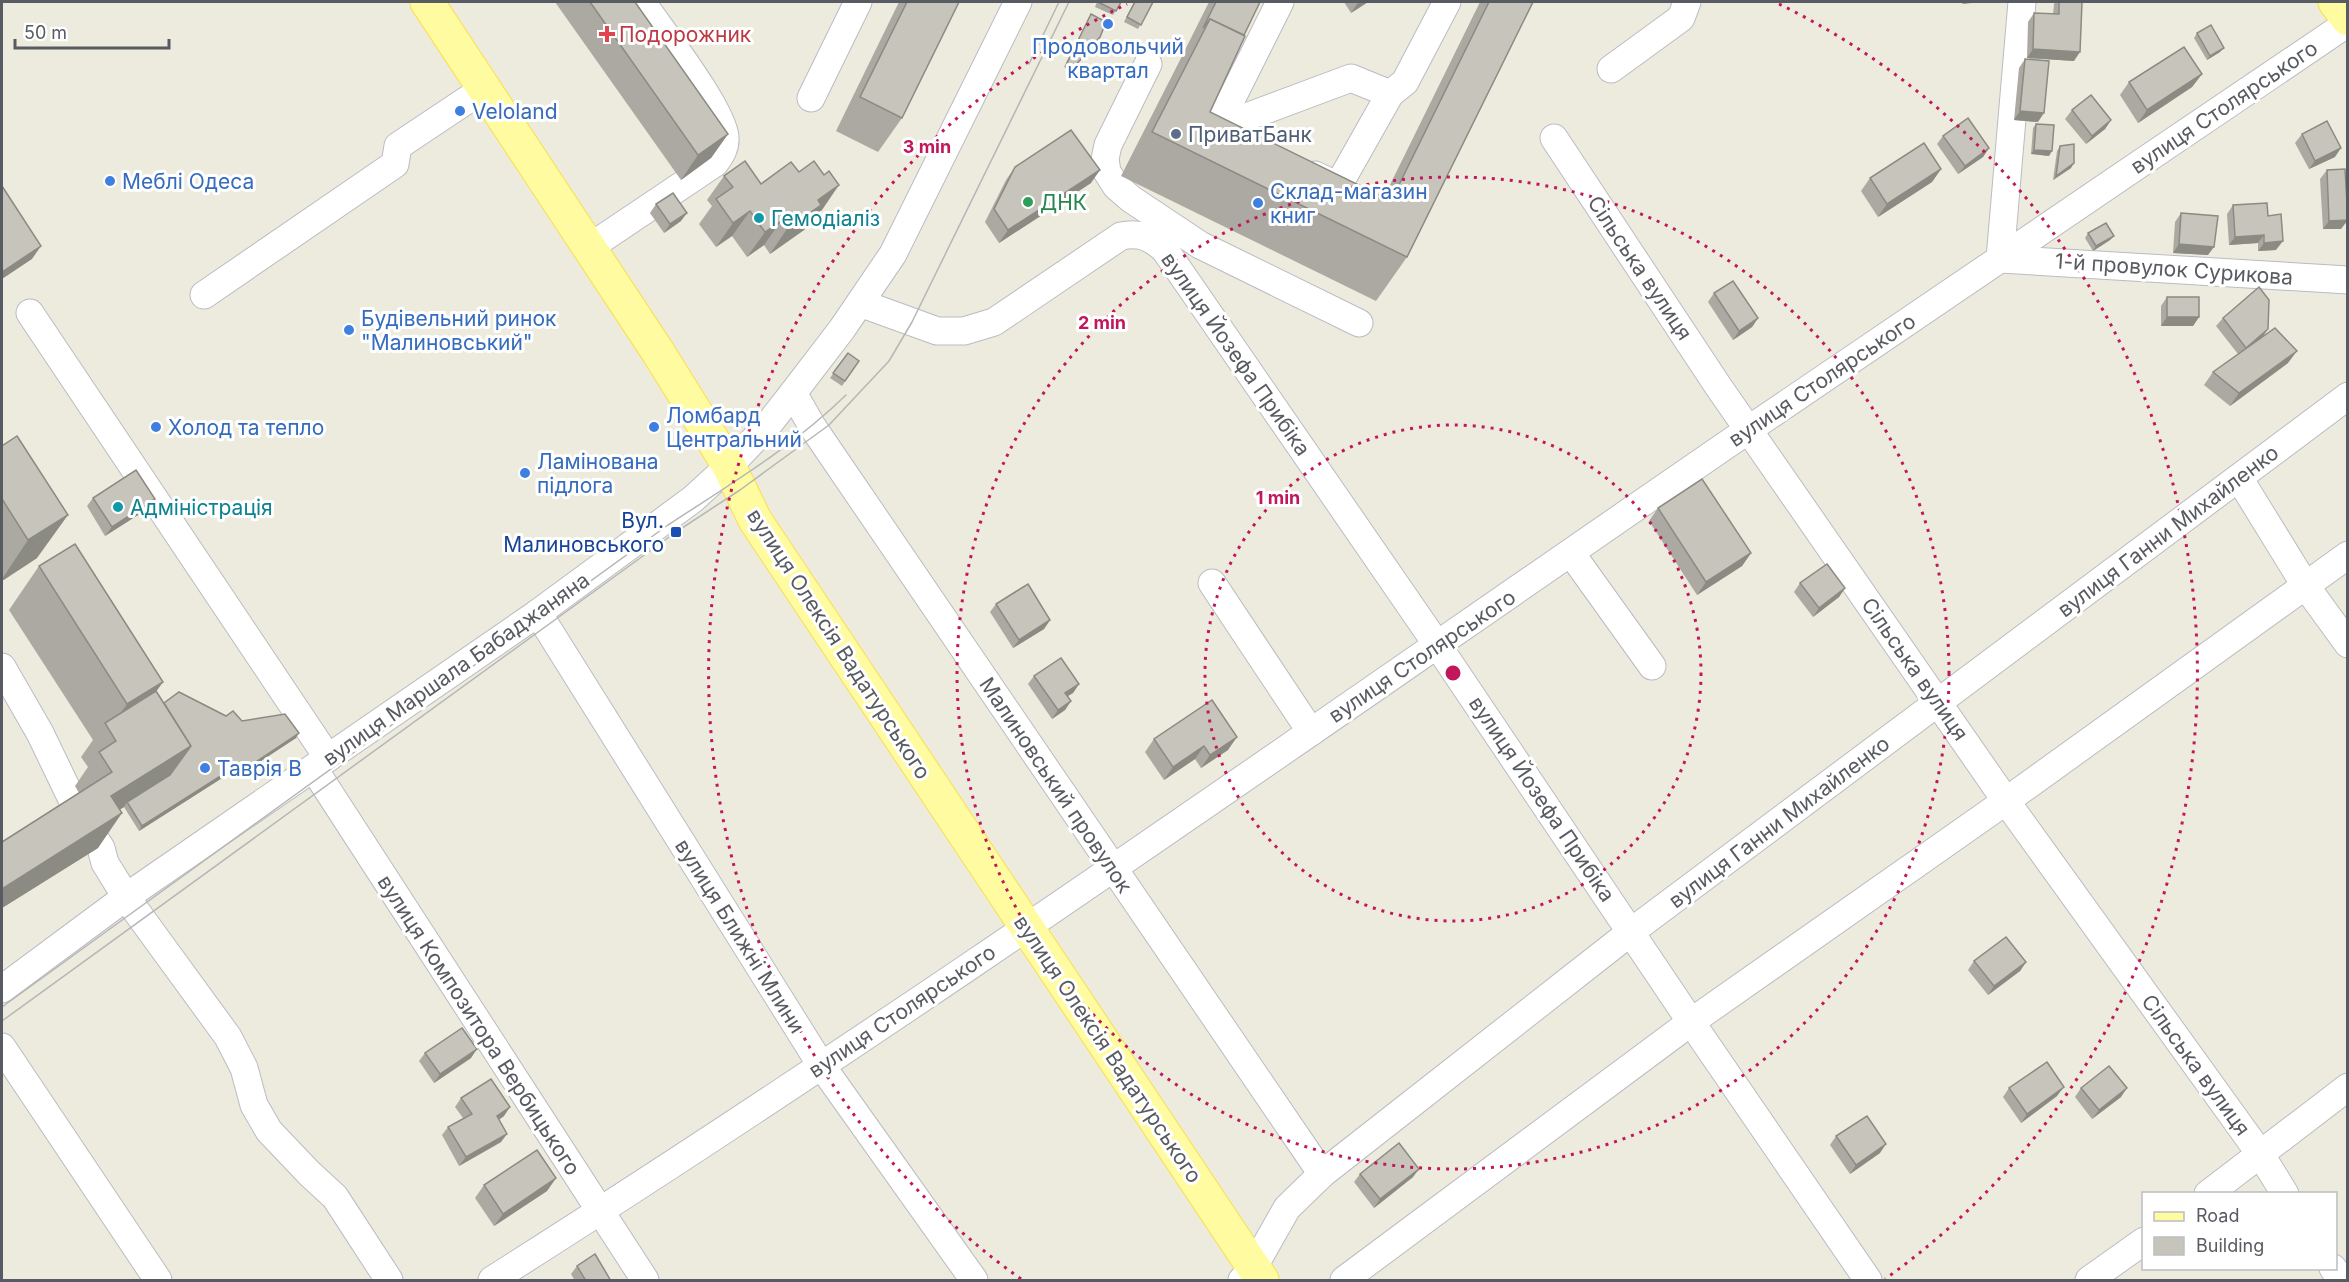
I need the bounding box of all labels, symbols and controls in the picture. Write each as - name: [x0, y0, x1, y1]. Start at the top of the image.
- scale bar: [15, 12, 170, 50]
- marker: Продовольчий квартал: [1101, 17, 1115, 31]
- text: 50 m: [24, 22, 67, 43]
- place label: Подорожник: [619, 22, 752, 47]
- marker: Подорожник: [600, 27, 614, 41]
- place label: Продовольчий квартал: [1032, 34, 1184, 83]
- street label: вулиця Столярського: [2126, 35, 2322, 179]
- place label: Veloland: [472, 99, 558, 124]
- marker: Veloland: [453, 104, 467, 118]
- place label: ПриватБанк: [1188, 122, 1312, 147]
- marker: ПриватБанк: [1169, 127, 1183, 141]
- text: 3 min: [903, 136, 951, 157]
- place label: Меблі Одеса: [122, 169, 254, 194]
- marker: Меблі Одеса: [103, 174, 117, 188]
- place label: Склад-магазин книг: [1270, 179, 1428, 228]
- place label: ДНК: [1040, 190, 1087, 215]
- street label: Сільська вулиця: [1583, 191, 1697, 345]
- marker: ДНК: [1021, 195, 1035, 209]
- marker: Склад-магазин книг: [1251, 196, 1265, 210]
- place label: Гемодіаліз: [771, 206, 880, 231]
- marker: Гемодіаліз: [752, 211, 766, 225]
- street label: вулиця Йозефа Прибіка: [1156, 247, 1317, 460]
- street label: 1-й провулок Сурикова: [2054, 248, 2294, 290]
- place label: Будівельний ринок "Малиновський": [361, 306, 557, 355]
- street label: вулиця Столярського: [1724, 308, 1920, 452]
- text: 2 min: [1078, 312, 1126, 333]
- marker: Будівельний ринок "Малиновський": [342, 323, 356, 337]
- place label: Ломбард Центральний: [666, 403, 802, 452]
- place label: Холод та тепло: [168, 415, 324, 440]
- marker: Холод та тепло: [149, 420, 163, 434]
- marker: Ломбард Центральний: [647, 420, 661, 434]
- street label: вулиця Ганни Михайленко: [2053, 440, 2283, 622]
- place label: Ламінована підлога: [537, 449, 659, 498]
- marker: Ламінована підлога: [518, 466, 532, 480]
- text: 1 min: [1256, 487, 1300, 508]
- place label: Адміністрація: [130, 495, 273, 520]
- marker: Адміністрація: [111, 500, 125, 514]
- street label: вулиця Олексія Вадатурського: [742, 504, 936, 784]
- place label: Вул. Малиновського: [503, 508, 664, 557]
- marker: Вул. Малиновського: [669, 525, 683, 539]
- street label: вулиця Маршала Бабаджаняна: [318, 567, 594, 771]
- street label: вулиця Столярського: [1324, 584, 1520, 728]
- street label: Сільська вулиця: [1856, 593, 1974, 745]
- centre of rings: [1443, 663, 1463, 683]
- street label: Малиновський провулок: [974, 672, 1138, 898]
- street label: вулиця Йозефа Прибіка: [1464, 691, 1621, 906]
- street label: вулиця Ганни Михайленко: [1664, 731, 1894, 913]
- place label: Таврія В: [217, 756, 302, 781]
- marker: Таврія В: [198, 761, 212, 775]
- street label: вулиця Ближні Млини: [670, 834, 810, 1038]
- street label: вулиця Композитора Вербицького: [372, 870, 586, 1180]
- street label: вулиця Олексія Вадатурського: [1009, 911, 1207, 1187]
- street label: вулиця Столярського: [804, 939, 1000, 1083]
- street label: Сільська вулиця: [2136, 990, 2256, 1140]
- legend: [2142, 1192, 2337, 1270]
- text: Road: [2196, 1205, 2239, 1226]
- text: Building: [2196, 1235, 2264, 1256]

